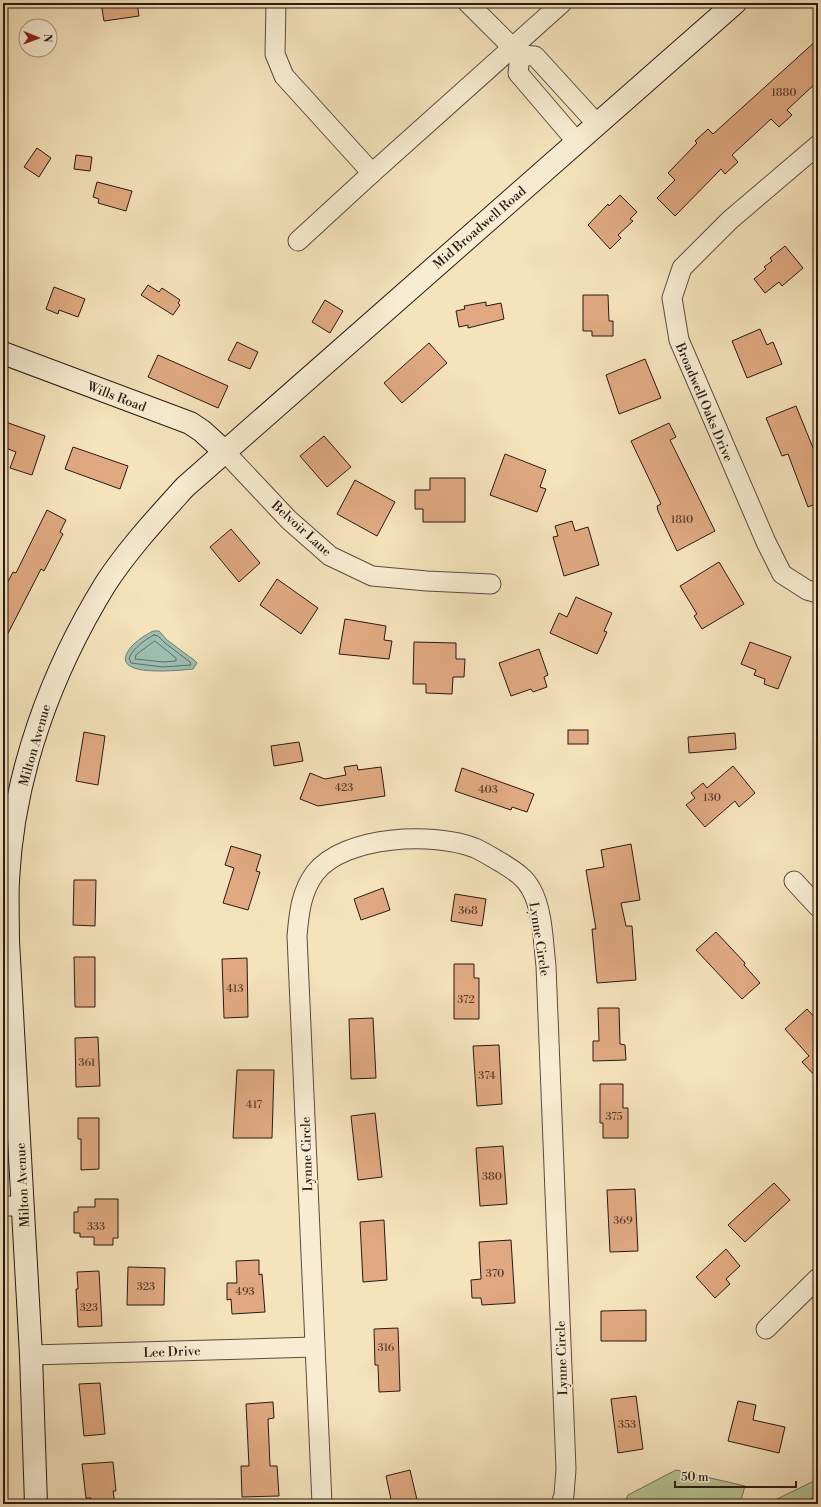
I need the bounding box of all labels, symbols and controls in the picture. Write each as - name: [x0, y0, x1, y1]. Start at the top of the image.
- north arrow: [18, 18, 58, 58]
- text: N: [40, 34, 54, 43]
- house number: 1880: [771, 86, 797, 100]
- street label: Mid Broadwell Road: [430, 183, 530, 272]
- street label: Broadwell Oaks Drive: [671, 340, 736, 465]
- street label: Wills Road: [84, 378, 149, 416]
- street label: Belvoir Lane: [267, 497, 335, 560]
- house number: 1810: [671, 513, 693, 527]
- street label: Milton Avenue: [16, 702, 54, 788]
- house number: 423: [335, 781, 353, 795]
- house number: 403: [478, 783, 498, 797]
- house number: 130: [703, 791, 721, 805]
- street label: Lynne Circle: [525, 901, 553, 978]
- house number: 368: [458, 904, 478, 918]
- house number: 413: [226, 982, 244, 996]
- house number: 372: [457, 993, 475, 1007]
- house number: 361: [78, 1056, 96, 1070]
- house number: 374: [478, 1069, 496, 1083]
- house number: 417: [246, 1098, 263, 1112]
- house number: 375: [605, 1110, 623, 1124]
- street label: Lynne Circle: [298, 1116, 316, 1192]
- street label: Milton Avenue: [13, 1142, 33, 1228]
- house number: 380: [482, 1170, 502, 1184]
- house number: 369: [613, 1214, 633, 1228]
- house number: 333: [87, 1220, 105, 1234]
- house number: 370: [486, 1267, 504, 1281]
- house number: 323: [137, 1280, 155, 1294]
- house number: 493: [235, 1285, 255, 1299]
- house number: 323: [80, 1301, 98, 1315]
- street label: Lynne Circle: [553, 1320, 571, 1396]
- house number: 316: [378, 1341, 395, 1355]
- street label: Lee Drive: [143, 1343, 201, 1361]
- house number: 353: [618, 1418, 636, 1432]
- scale bar: [675, 1463, 796, 1489]
- text: 50 m: [681, 1470, 709, 1485]

